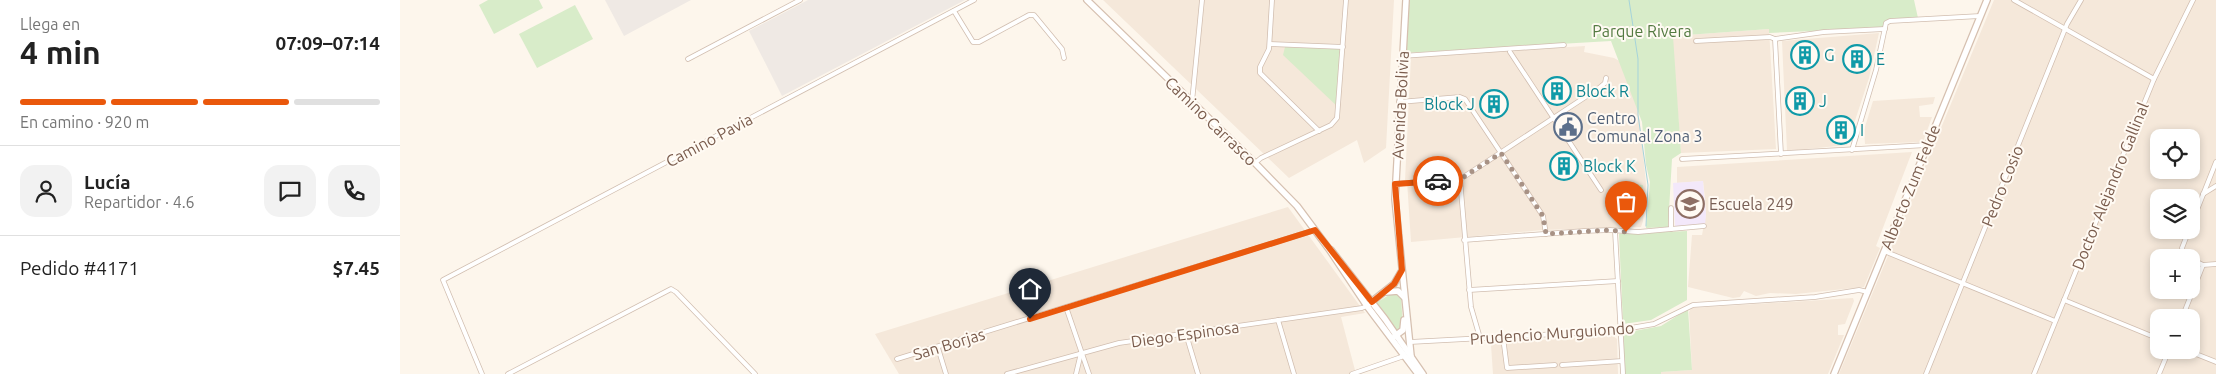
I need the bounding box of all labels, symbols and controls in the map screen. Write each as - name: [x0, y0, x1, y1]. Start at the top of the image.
- text: Llega en: [20, 15, 80, 33]
- park label: Parque Rivera: [1592, 22, 1692, 40]
- text: 07:09–07:14: [275, 32, 380, 54]
- text: 4 min: [20, 34, 101, 70]
- building icon: G: [1790, 40, 1820, 70]
- building icon: E: [1842, 44, 1872, 74]
- place label: G: [1824, 46, 1835, 64]
- street label: Avenida Bolivia: [1388, 50, 1412, 160]
- place label: E: [1876, 50, 1885, 68]
- street label: Camino Carrasco: [1162, 73, 1260, 169]
- building icon: Block R: [1542, 76, 1572, 106]
- place label: Block R: [1576, 82, 1629, 100]
- building icon: J: [1785, 86, 1815, 116]
- building icon: Block J: [1479, 89, 1509, 119]
- place label: J: [1819, 92, 1827, 110]
- place label: Block J: [1424, 95, 1475, 113]
- street label: Doctor Alejandro Gallinal: [2068, 100, 2152, 272]
- place label: Centro Comunal Zona 3: [1587, 109, 1703, 145]
- street label: Camino Pavia: [663, 110, 755, 170]
- public building icon: Centro Comunal Zona 3: [1553, 112, 1583, 142]
- text: En camino · 920 m: [20, 113, 149, 131]
- building icon: I: [1826, 115, 1856, 145]
- place label: I: [1860, 121, 1864, 139]
- street label: Alberto Zum Felde: [1877, 122, 1943, 252]
- map controls: [2150, 129, 2200, 359]
- button: locate: [2150, 129, 2200, 179]
- street label: Pedro Cosio: [1978, 143, 2026, 229]
- building icon: Block K: [1549, 151, 1579, 181]
- courier: [1413, 156, 1463, 206]
- place label: Block K: [1583, 157, 1636, 175]
- button: person: [20, 165, 72, 217]
- button: chat: [264, 165, 316, 217]
- button: phone: [328, 165, 380, 217]
- icon: car: [1424, 167, 1452, 195]
- text: Lucía: [84, 171, 131, 193]
- pin: [1605, 181, 1647, 232]
- icon: bag: [1612, 188, 1640, 216]
- school or university icon: Escuela 249: [1675, 189, 1705, 219]
- button: layers: [2150, 189, 2200, 239]
- text: Repartidor · 4.6: [84, 193, 195, 211]
- place label: Escuela 249: [1709, 195, 1794, 213]
- button: +: [2150, 249, 2200, 299]
- text: Pedido #4171: [20, 257, 139, 279]
- text: $7.45: [332, 257, 380, 279]
- pin: [1009, 268, 1051, 319]
- icon: home: [1016, 275, 1044, 303]
- button: −: [2150, 309, 2200, 359]
- street label: Diego Espinosa: [1130, 317, 1240, 351]
- street label: Prudencio Murguiondo: [1469, 318, 1635, 348]
- street label: San Borjas: [911, 325, 987, 363]

